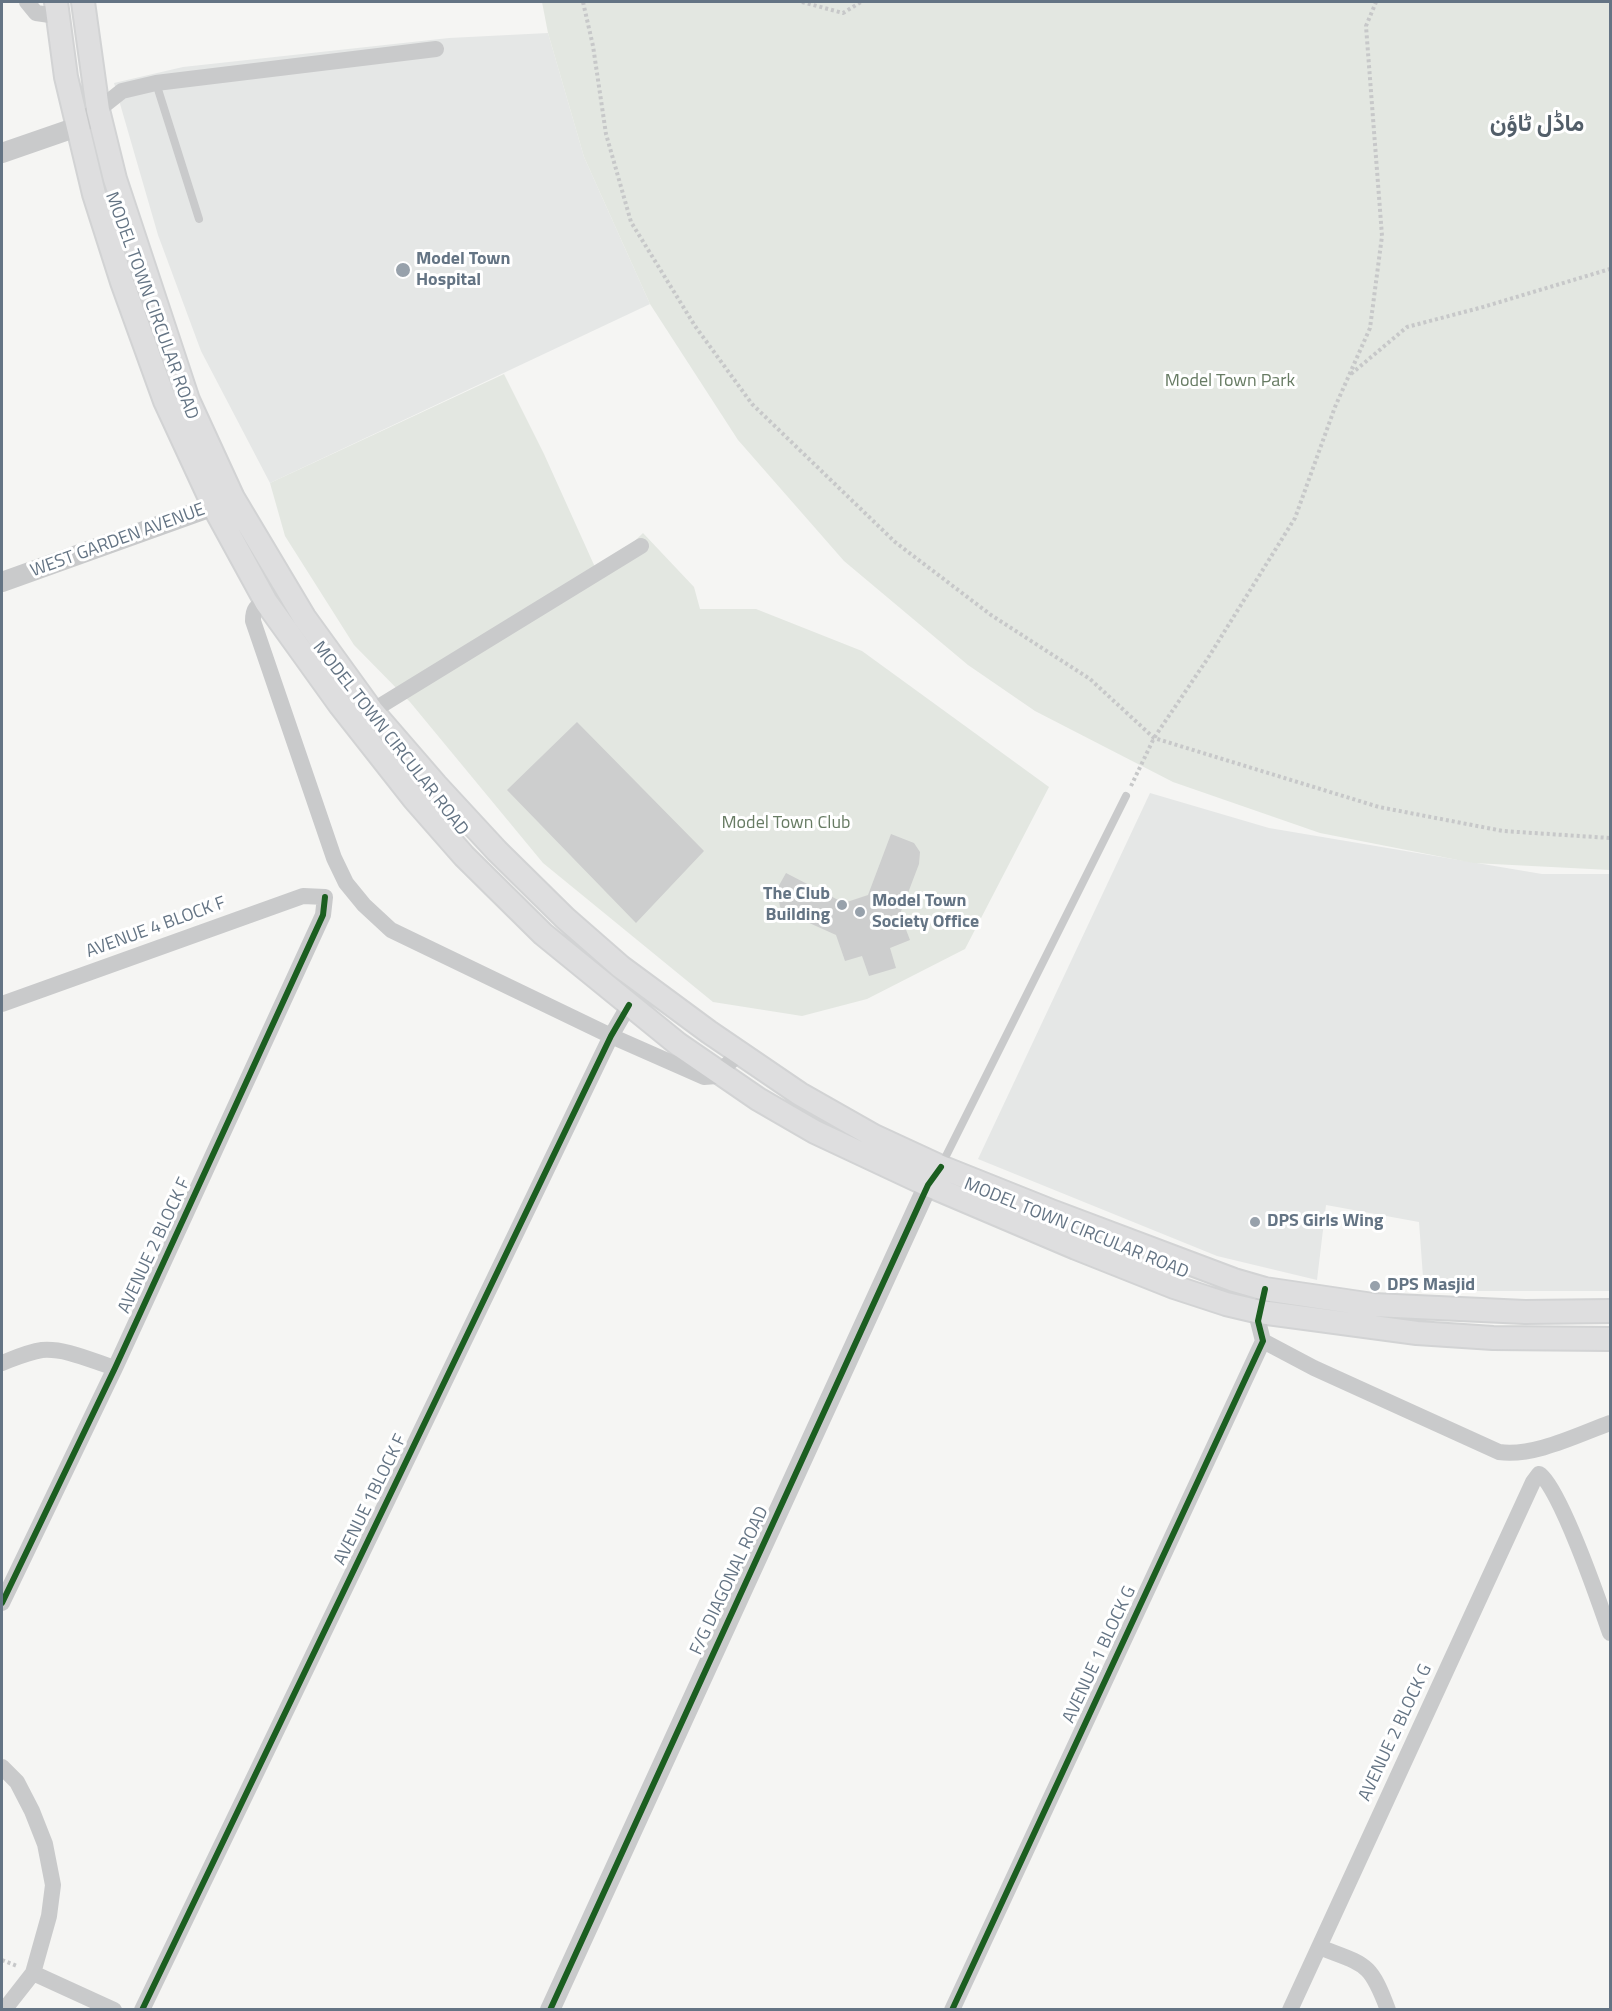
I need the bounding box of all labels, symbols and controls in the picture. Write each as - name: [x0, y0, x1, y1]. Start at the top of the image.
- district label: ماڈل ٹاؤن: [1490, 111, 1584, 139]
- street label: MODEL TOWN CIRCULAR ROAD: [100, 189, 202, 423]
- place label: Model Town Hospital: [416, 249, 510, 292]
- marker: Model Town Hospital: [394, 261, 412, 279]
- park label: Model Town Park: [1165, 371, 1295, 393]
- street label: WEST GARDEN AVENUE: [28, 499, 208, 583]
- street label: MODEL TOWN CIRCULAR ROAD: [308, 638, 472, 840]
- park label: Model Town Club: [722, 813, 850, 835]
- place label: The Club Building: [763, 884, 830, 926]
- place label: Model Town Society Office: [872, 891, 979, 934]
- street label: AVENUE 4 BLOCK F: [83, 893, 229, 963]
- marker: The Club Building: [835, 898, 849, 912]
- marker: Model Town Society Office: [853, 905, 867, 919]
- street label: MODEL TOWN CIRCULAR ROAD: [961, 1174, 1191, 1284]
- street label: AVENUE 2 BLOCK F: [114, 1175, 196, 1317]
- place label: DPS Girls Wing: [1267, 1211, 1383, 1233]
- marker: DPS Girls Wing: [1248, 1215, 1262, 1229]
- place label: DPS Masjid: [1387, 1275, 1475, 1297]
- marker: DPS Masjid: [1368, 1279, 1382, 1293]
- street label: AVENUE 1BLOCK F: [330, 1431, 412, 1569]
- street label: F/G DIAGONAL ROAD: [686, 1503, 774, 1659]
- street label: AVENUE 1 BLOCK G: [1059, 1583, 1141, 1727]
- street label: AVENUE 2 BLOCK G: [1355, 1661, 1437, 1805]

